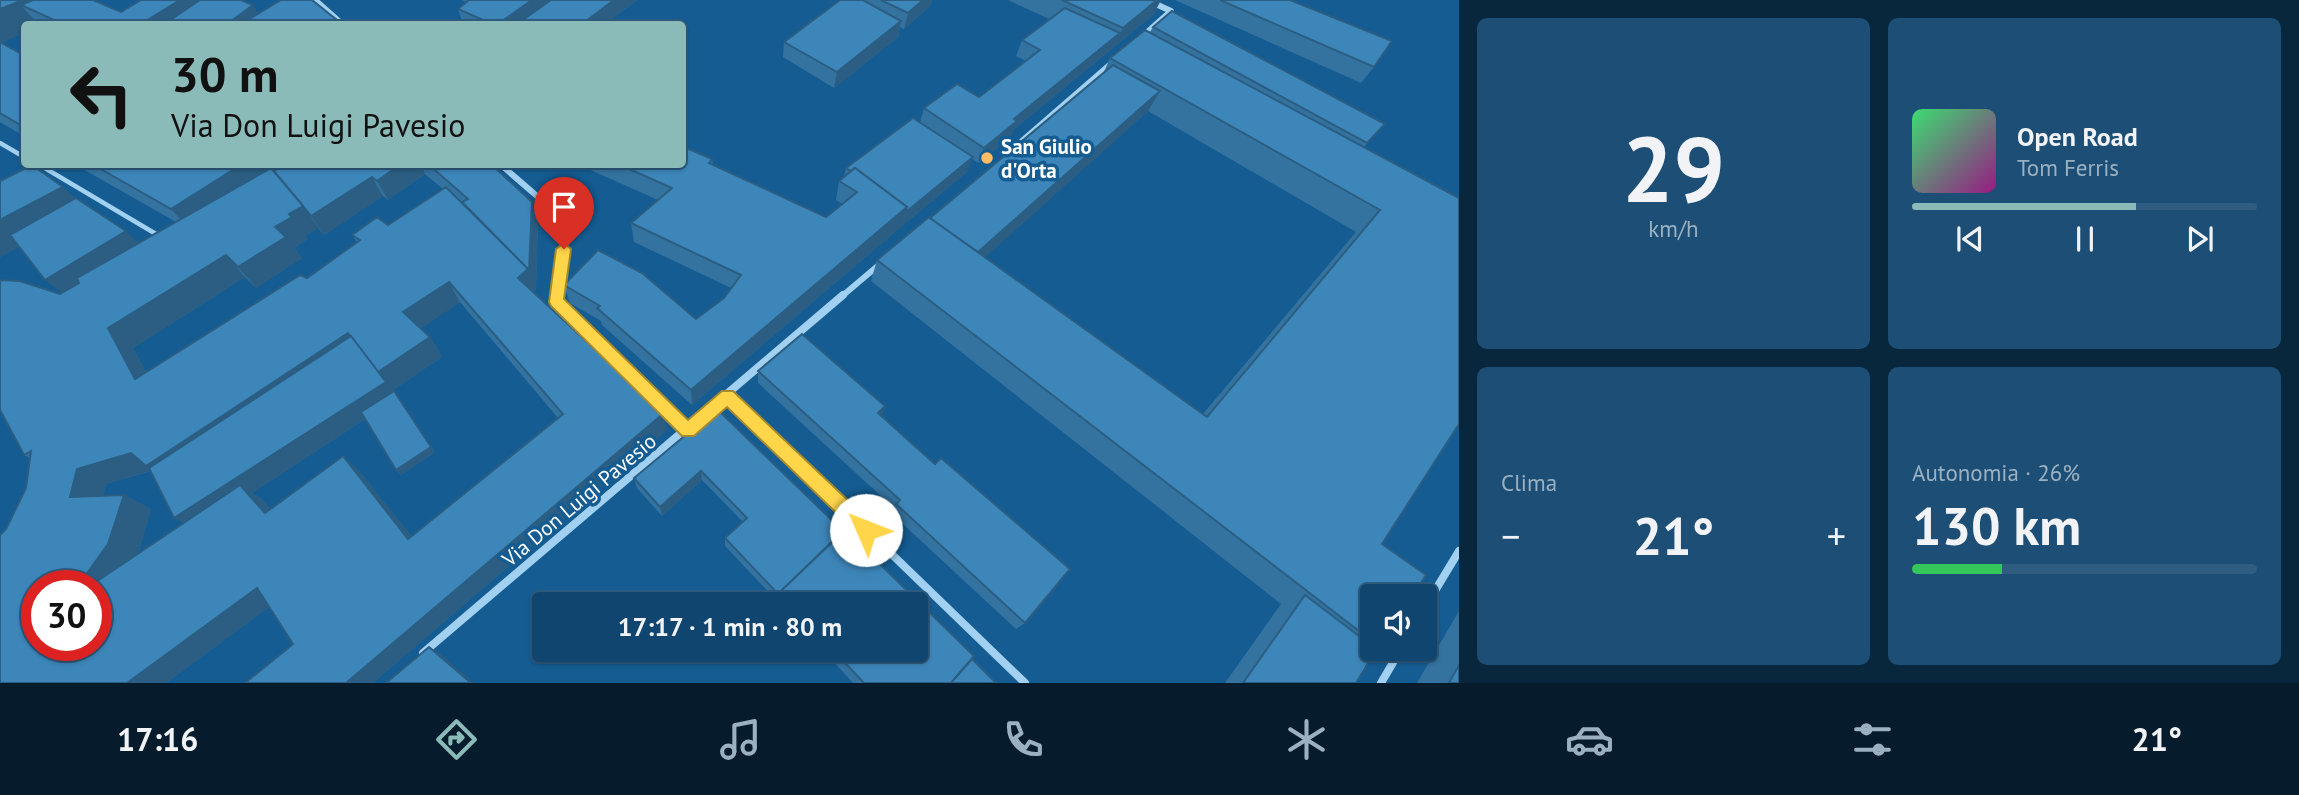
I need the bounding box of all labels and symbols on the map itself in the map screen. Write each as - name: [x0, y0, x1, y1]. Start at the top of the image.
- place label: San Giulio d'Orta: [1001, 133, 1092, 184]
- marker: San Giulio d'Orta: [979, 150, 995, 166]
- pin: [534, 177, 594, 249]
- street label: Via Don Luigi Pavesio: [496, 428, 662, 573]
- position arrow: [829, 493, 903, 567]
- speed limit sign: 30: [21, 570, 112, 661]

